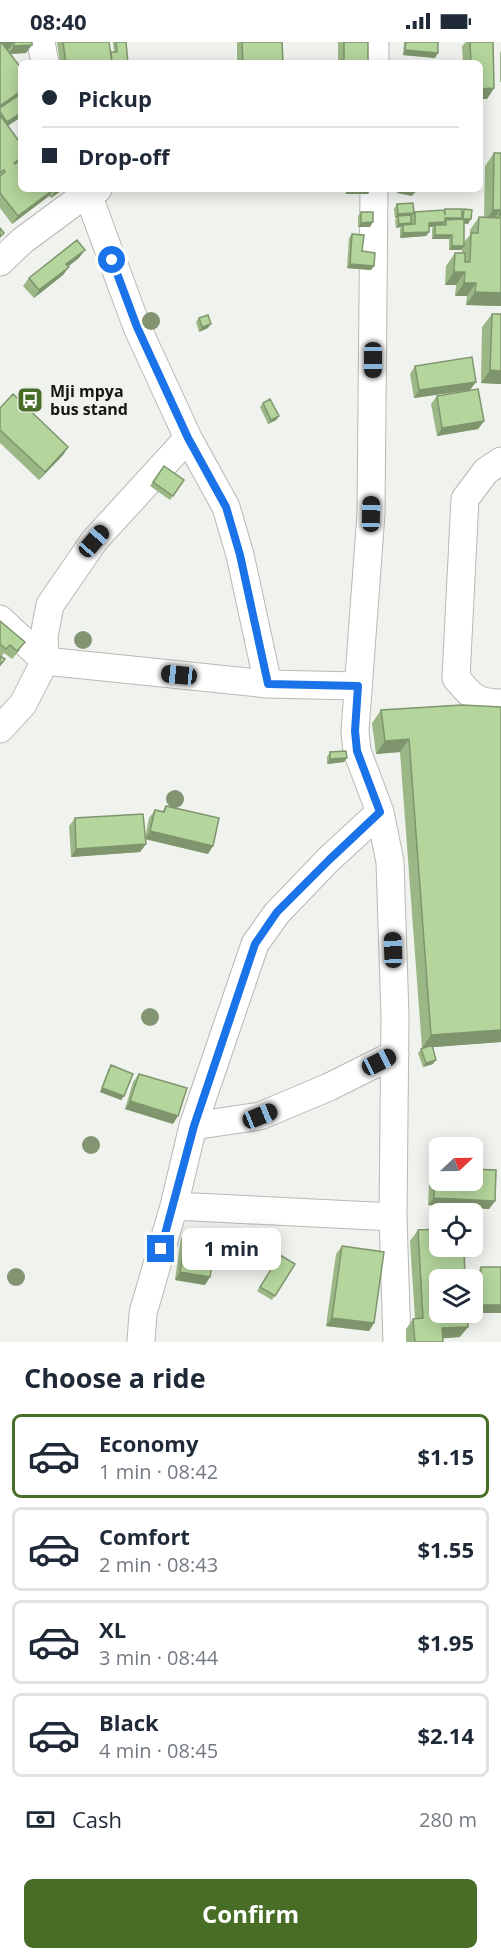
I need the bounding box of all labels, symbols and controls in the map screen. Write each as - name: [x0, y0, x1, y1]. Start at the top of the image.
- text: 08:40: [30, 6, 87, 36]
- text: Pickup: [78, 83, 152, 113]
- text: Drop-off: [78, 141, 170, 171]
- route start: [98, 246, 125, 273]
- car: [364, 342, 382, 378]
- place label: Mji mpya bus stand: [50, 380, 128, 420]
- bus stop icon: Mji mpya bus stand: [15, 385, 45, 415]
- car: [362, 496, 380, 532]
- car: [75, 522, 113, 560]
- car: [160, 664, 198, 686]
- car: [383, 932, 403, 968]
- car: [359, 1046, 399, 1078]
- car: [240, 1101, 280, 1131]
- north arrow: [429, 1137, 483, 1191]
- map controls: [429, 1137, 483, 1323]
- button: locate: [429, 1203, 483, 1257]
- callout: 1 min: [182, 1228, 281, 1270]
- route end: [147, 1235, 174, 1262]
- text: 1 min: [204, 1235, 259, 1262]
- button: layers: [429, 1269, 483, 1323]
- text: Choose a ride: [24, 1359, 206, 1396]
- text: Economy: [99, 1428, 198, 1458]
- icon: car: [27, 1429, 81, 1483]
- text: $1.15: [417, 1441, 474, 1471]
- text: 1 min · 08:42: [99, 1458, 218, 1485]
- text: Comfort: [99, 1521, 190, 1551]
- icon: car: [27, 1522, 81, 1576]
- text: $1.55: [417, 1534, 474, 1564]
- text: 2 min · 08:43: [99, 1551, 218, 1578]
- text: XL: [99, 1614, 126, 1644]
- icon: car: [27, 1615, 81, 1669]
- text: $1.95: [417, 1627, 474, 1657]
- text: 3 min · 08:44: [99, 1644, 218, 1671]
- text: Black: [99, 1707, 159, 1737]
- icon: car: [27, 1708, 81, 1762]
- text: $2.14: [417, 1720, 474, 1750]
- text: 4 min · 08:45: [99, 1737, 218, 1764]
- icon: cash: [24, 1803, 57, 1836]
- text: Cash: [72, 1804, 122, 1834]
- text: 280 m: [419, 1806, 477, 1833]
- button: Confirm: [24, 1879, 477, 1948]

